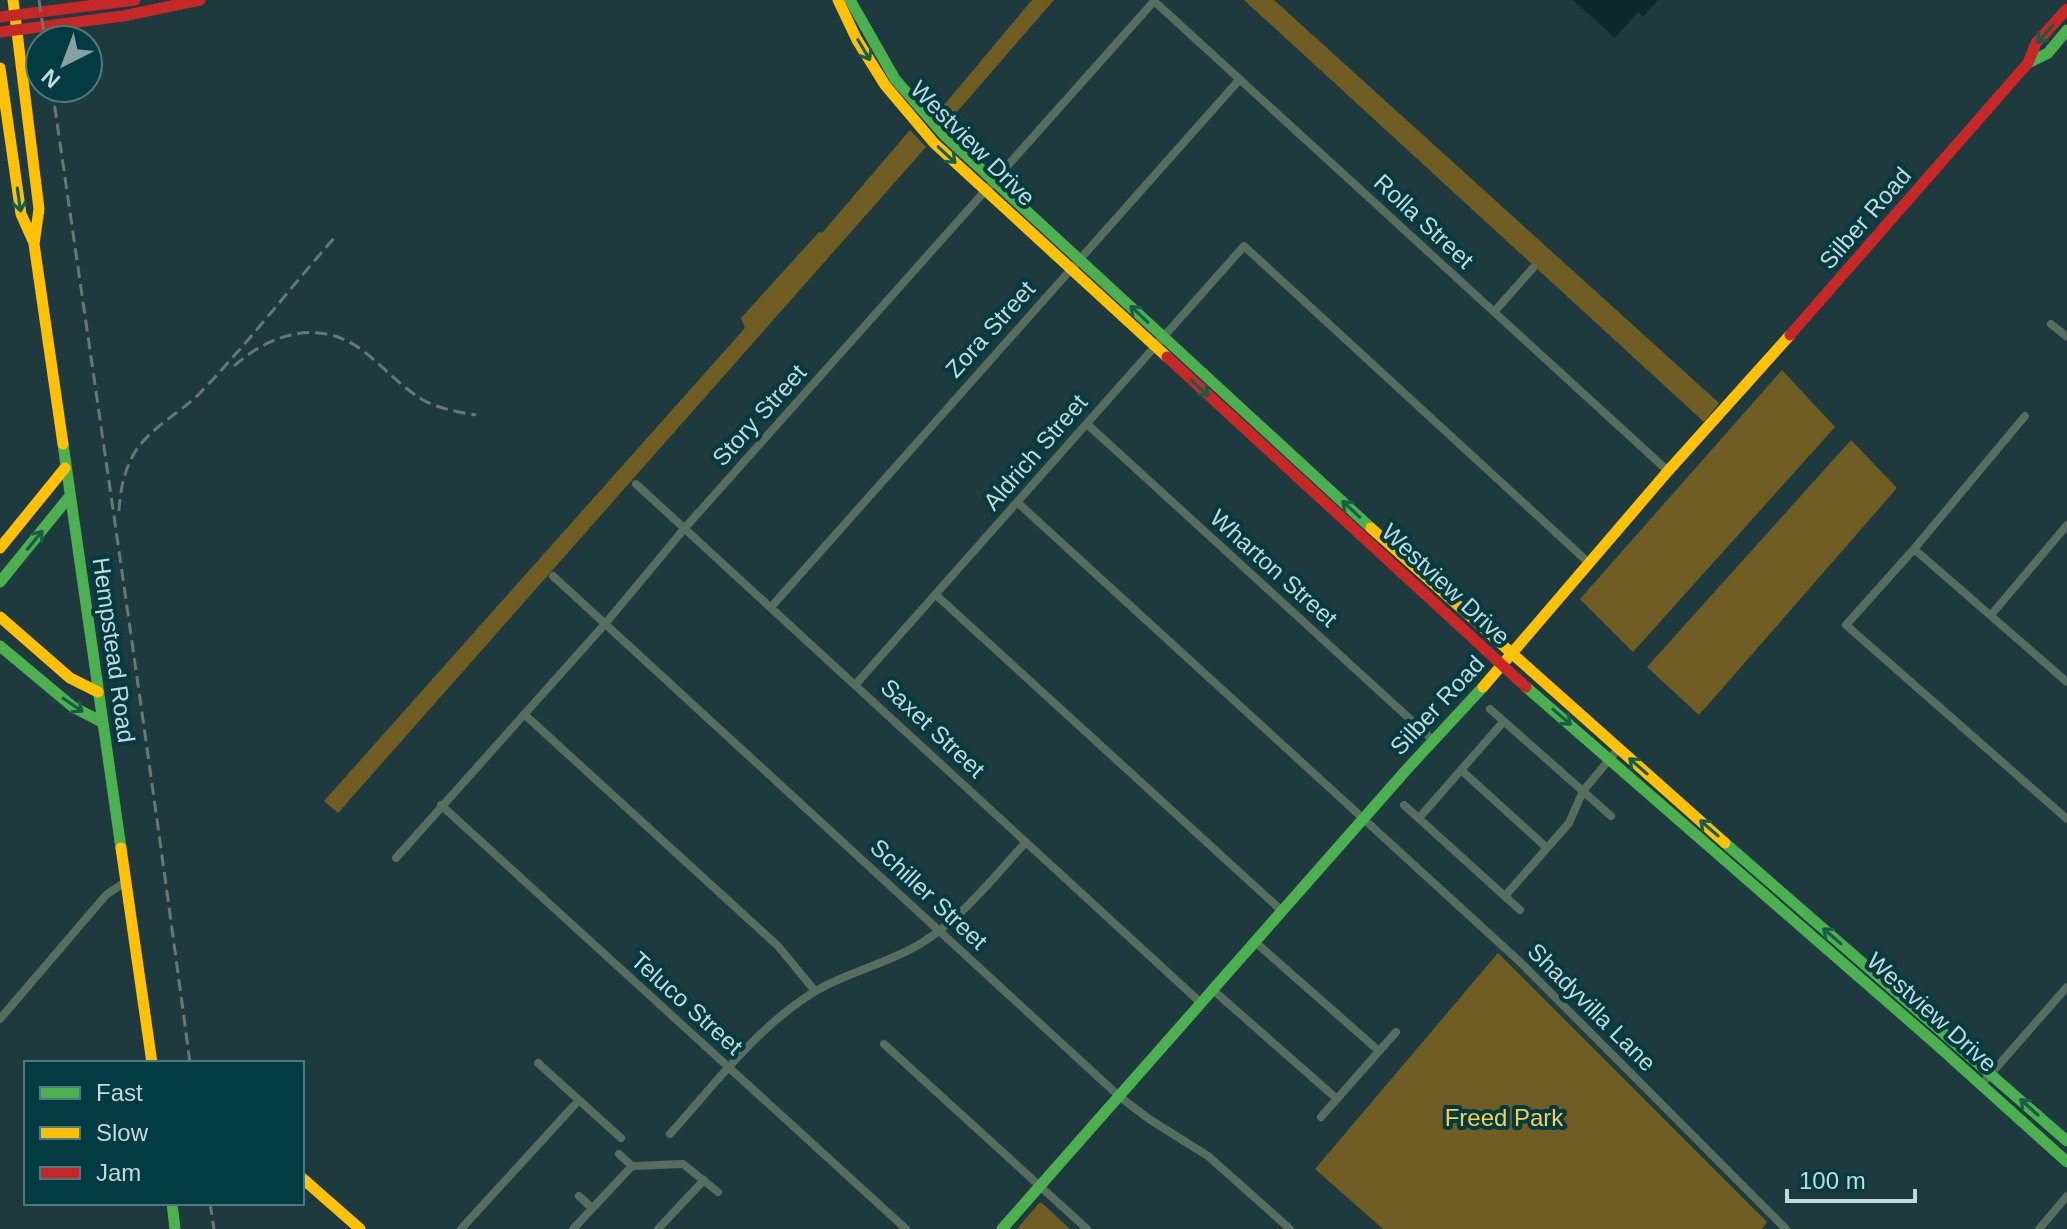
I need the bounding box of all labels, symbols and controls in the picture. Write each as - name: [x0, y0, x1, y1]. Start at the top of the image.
- one-way arrow: [2036, 23, 2054, 44]
- north arrow: [24, 24, 104, 104]
- one-way arrow: [856, 38, 872, 61]
- text: N: [37, 64, 65, 93]
- street label: Westview Drive: [905, 75, 1041, 211]
- one-way arrow: [937, 146, 957, 165]
- street label: Silber Road: [1814, 162, 1916, 274]
- street label: Rolla Street: [1369, 168, 1479, 274]
- one-way arrow: [12, 187, 27, 213]
- street label: Zora Street: [940, 275, 1040, 383]
- one-way arrow: [1129, 305, 1149, 324]
- street label: Story Street: [707, 359, 812, 471]
- one-way arrow: [1190, 378, 1210, 397]
- street label: Aldrich Street: [978, 389, 1093, 515]
- one-way arrow: [1341, 501, 1361, 519]
- street label: Wharton Street: [1205, 504, 1343, 632]
- street label: Westview Drive: [1376, 518, 1516, 650]
- one-way arrow: [26, 530, 44, 550]
- street label: Hempstead Road: [88, 556, 140, 744]
- street label: Silber Road: [1384, 650, 1490, 760]
- street label: Saxet Street: [875, 673, 991, 783]
- one-way arrow: [61, 697, 83, 714]
- one-way arrow: [1551, 708, 1571, 726]
- one-way arrow: [1628, 757, 1648, 775]
- one-way arrow: [1699, 820, 1720, 838]
- street label: Schiller Street: [865, 833, 993, 955]
- one-way arrow: [1822, 927, 1842, 945]
- street label: Shadyvilla Lane: [1523, 938, 1661, 1076]
- street label: Teluco Street: [626, 946, 748, 1060]
- street label: Westview Drive: [1862, 947, 2002, 1077]
- legend: [24, 1061, 304, 1205]
- text: Fast: [96, 1079, 143, 1106]
- one-way arrow: [2019, 1098, 2039, 1117]
- park label: Freed Park: [1445, 1104, 1564, 1131]
- text: Slow: [96, 1119, 149, 1146]
- scale bar: [1787, 1153, 1915, 1203]
- text: Jam: [96, 1159, 141, 1186]
- text: 100 m: [1799, 1167, 1866, 1194]

